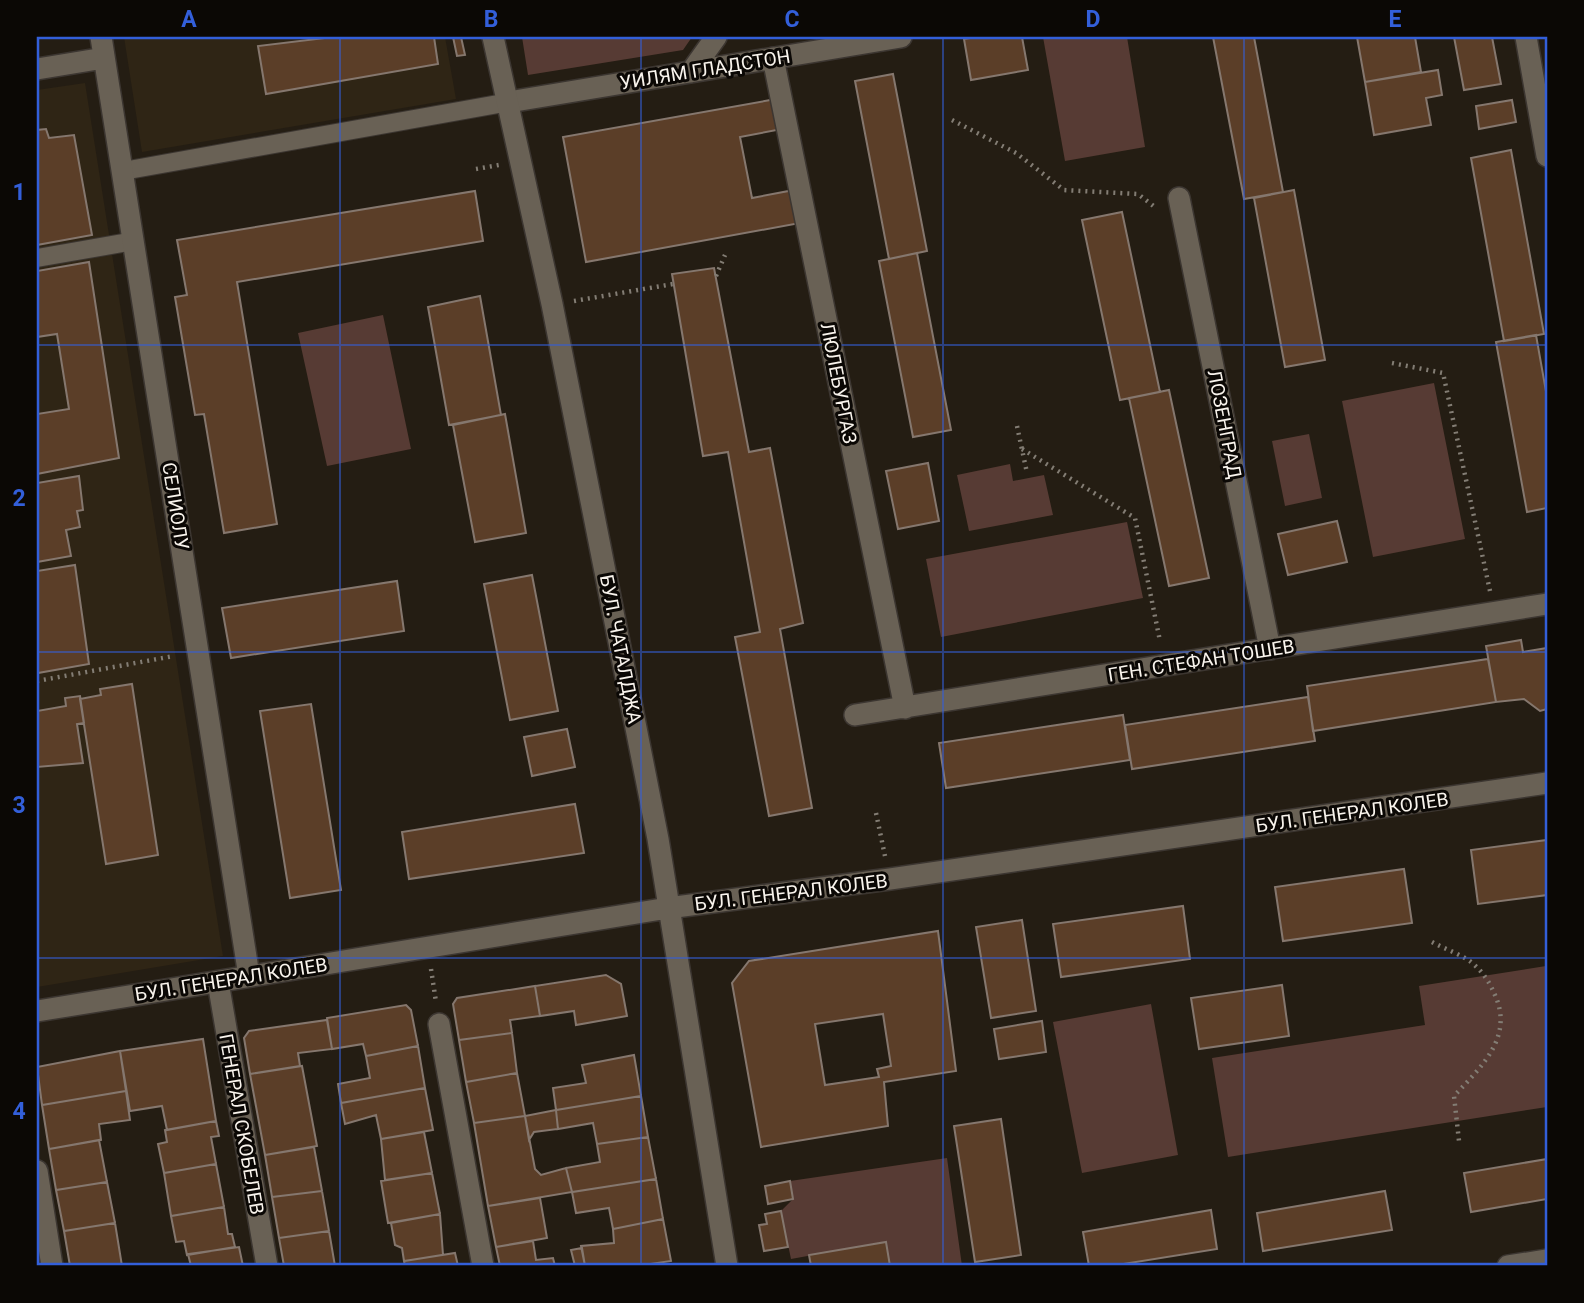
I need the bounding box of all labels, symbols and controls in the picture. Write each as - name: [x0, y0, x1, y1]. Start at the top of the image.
- text: A: [181, 6, 197, 33]
- text: B: [484, 6, 498, 33]
- text: C: [784, 6, 800, 33]
- text: D: [1086, 6, 1100, 33]
- text: E: [1389, 6, 1402, 33]
- street label: УИЛЯМ ГЛАДСТОН: [618, 45, 792, 94]
- text: 1: [12, 179, 26, 206]
- street label: ЛЮЛЕБУРГАЗ: [816, 321, 861, 445]
- street label: ЛОЗЕНГРАД: [1203, 368, 1246, 480]
- street label: СЕЛИОЛУ: [157, 461, 194, 552]
- text: 2: [12, 485, 26, 512]
- street label: БУЛ. ЧАТАЛДЖА: [595, 573, 646, 726]
- street label: ГЕН. СТЕФАН ТОШЕВ: [1106, 634, 1296, 687]
- street label: БУЛ. ГЕНЕРАЛ КОЛЕВ: [1254, 788, 1450, 837]
- text: 3: [12, 792, 26, 819]
- street label: БУЛ. ГЕНЕРАЛ КОЛЕВ: [693, 869, 889, 916]
- street label: БУЛ. ГЕНЕРАЛ КОЛЕВ: [133, 953, 329, 1006]
- street label: ГЕНЕРАЛ СКОБЕЛЕВ: [214, 1032, 269, 1216]
- text: 4: [12, 1098, 26, 1125]

